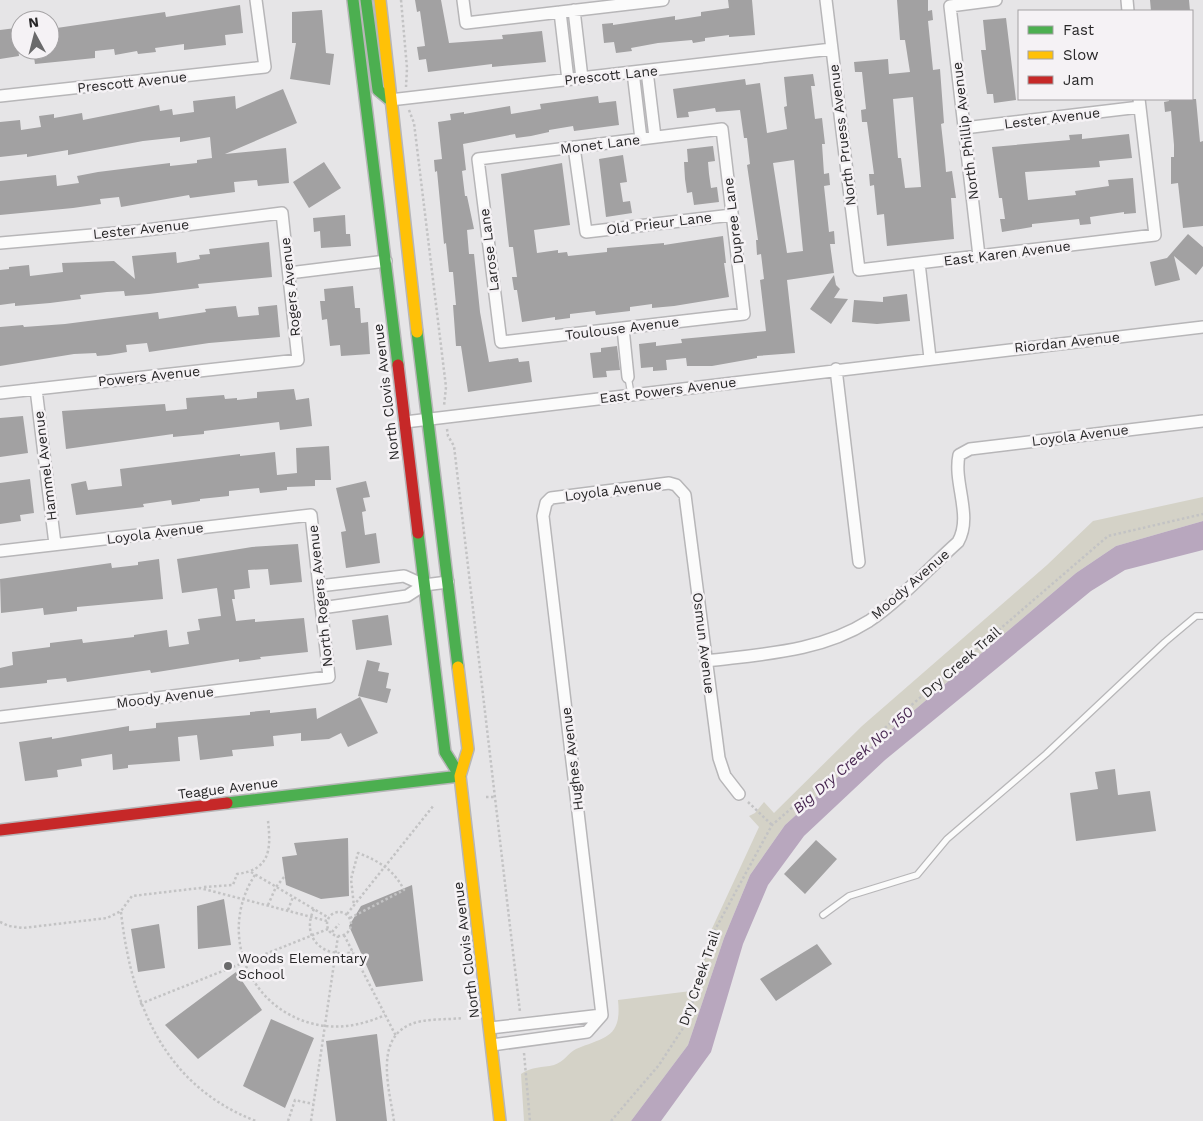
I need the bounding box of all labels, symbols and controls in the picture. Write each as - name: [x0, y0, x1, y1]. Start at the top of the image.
- north arrow: [10, 10, 60, 60]
- legend: [1018, 10, 1193, 100]
- text: N: [27, 14, 40, 31]
- text: Fast: [1063, 21, 1095, 39]
- text: Slow: [1063, 46, 1099, 64]
- street label: North Phillip Avenue: [949, 61, 981, 201]
- street label: Prescott Lane: [563, 62, 659, 88]
- street label: North Pruess Avenue: [825, 63, 859, 207]
- street label: Prescott Avenue: [76, 68, 188, 96]
- text: Jam: [1063, 71, 1094, 89]
- street label: Lester Avenue: [1003, 104, 1101, 132]
- street label: Monet Lane: [559, 131, 641, 157]
- street label: Dupree Lane: [720, 177, 746, 265]
- street label: Larose Lane: [476, 208, 502, 292]
- street label: Old Prieur Lane: [605, 209, 713, 237]
- street label: Lester Avenue: [92, 216, 190, 242]
- street label: Rogers Avenue: [277, 237, 303, 337]
- street label: East Karen Avenue: [943, 237, 1071, 269]
- street label: Toulouse Avenue: [564, 313, 680, 343]
- street label: North Clovis Avenue: [370, 323, 402, 461]
- street label: Riordan Avenue: [1013, 329, 1121, 355]
- street label: Powers Avenue: [97, 363, 201, 389]
- street label: East Powers Avenue: [599, 374, 737, 406]
- street label: Hammel Avenue: [30, 410, 60, 522]
- street label: Loyola Avenue: [1031, 421, 1129, 449]
- street label: Loyola Avenue: [564, 476, 662, 504]
- street label: Loyola Avenue: [106, 519, 204, 547]
- street label: North Rogers Avenue: [305, 524, 335, 668]
- street label: Moody Avenue: [868, 546, 952, 622]
- street label: Osmun Avenue: [690, 591, 718, 695]
- street label: Dry Creek Trail: [918, 623, 1004, 701]
- street label: Moody Avenue: [115, 683, 215, 711]
- water label: Big Dry Creek No. 150: [789, 703, 917, 817]
- street label: Hughes Avenue: [558, 706, 586, 812]
- street label: Teague Avenue: [177, 774, 279, 802]
- street label: North Clovis Avenue: [450, 881, 482, 1019]
- street label: Dry Creek Trail: [675, 928, 723, 1028]
- place label: Woods Elementary School: [238, 950, 367, 982]
- marker: Woods Elementary School: [222, 960, 234, 972]

